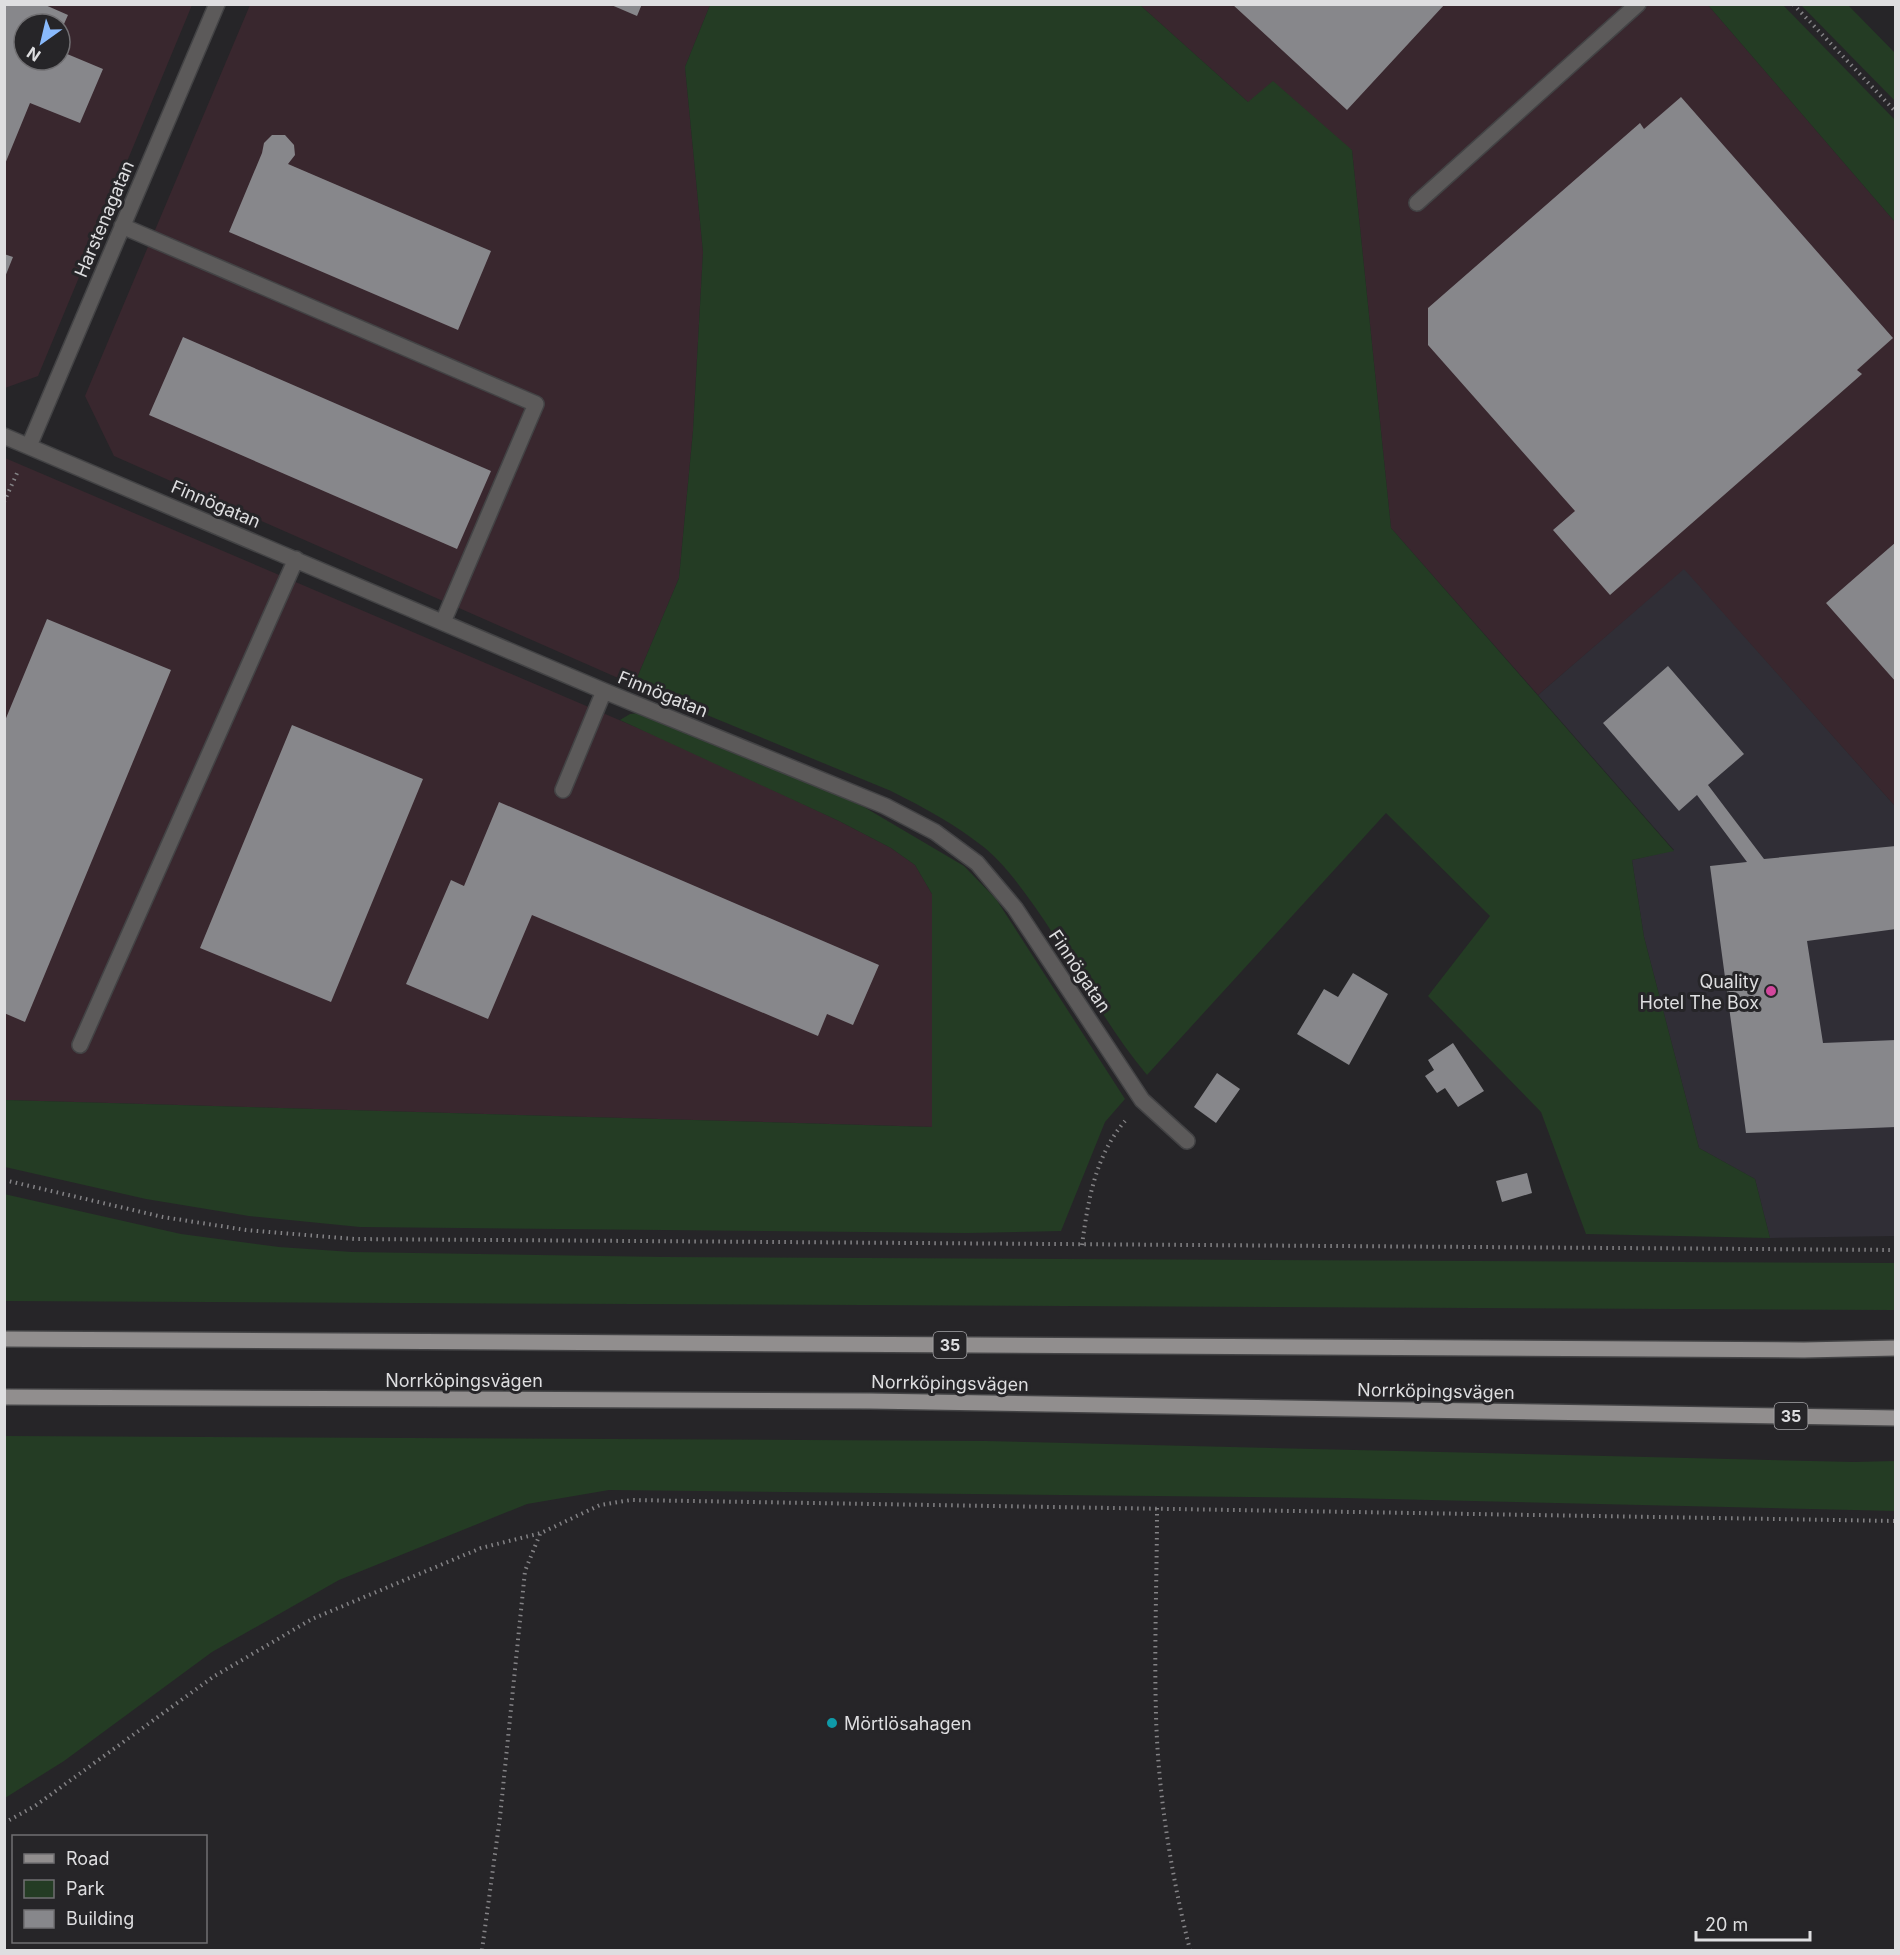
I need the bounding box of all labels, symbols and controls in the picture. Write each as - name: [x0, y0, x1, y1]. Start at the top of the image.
- north arrow: [12, 12, 72, 72]
- text: N: [23, 43, 44, 66]
- street label: Harstenagatan: [70, 158, 138, 280]
- street label: Finnögatan: [168, 476, 264, 532]
- street label: Finnögatan: [615, 666, 711, 722]
- street label: Finnögatan: [1045, 926, 1115, 1016]
- place label: Quality Hotel The Box: [1639, 971, 1759, 1013]
- marker: Quality Hotel The Box: [1764, 984, 1778, 998]
- road number: 35: [934, 1332, 966, 1358]
- street label: Norrköpingsvägen: [385, 1370, 543, 1391]
- street label: Norrköpingsvägen: [871, 1371, 1029, 1395]
- street label: Norrköpingsvägen: [1357, 1379, 1515, 1403]
- road number: 35: [1774, 1403, 1808, 1429]
- place label: Mörtlösahagen: [844, 1713, 972, 1734]
- marker: Mörtlösahagen: [825, 1716, 839, 1730]
- legend: [12, 1835, 207, 1943]
- text: Road: [66, 1848, 109, 1869]
- text: Park: [66, 1878, 105, 1899]
- scale bar: [1696, 1904, 1810, 1942]
- text: Building: [66, 1908, 134, 1929]
- text: 20 m: [1705, 1914, 1748, 1935]

